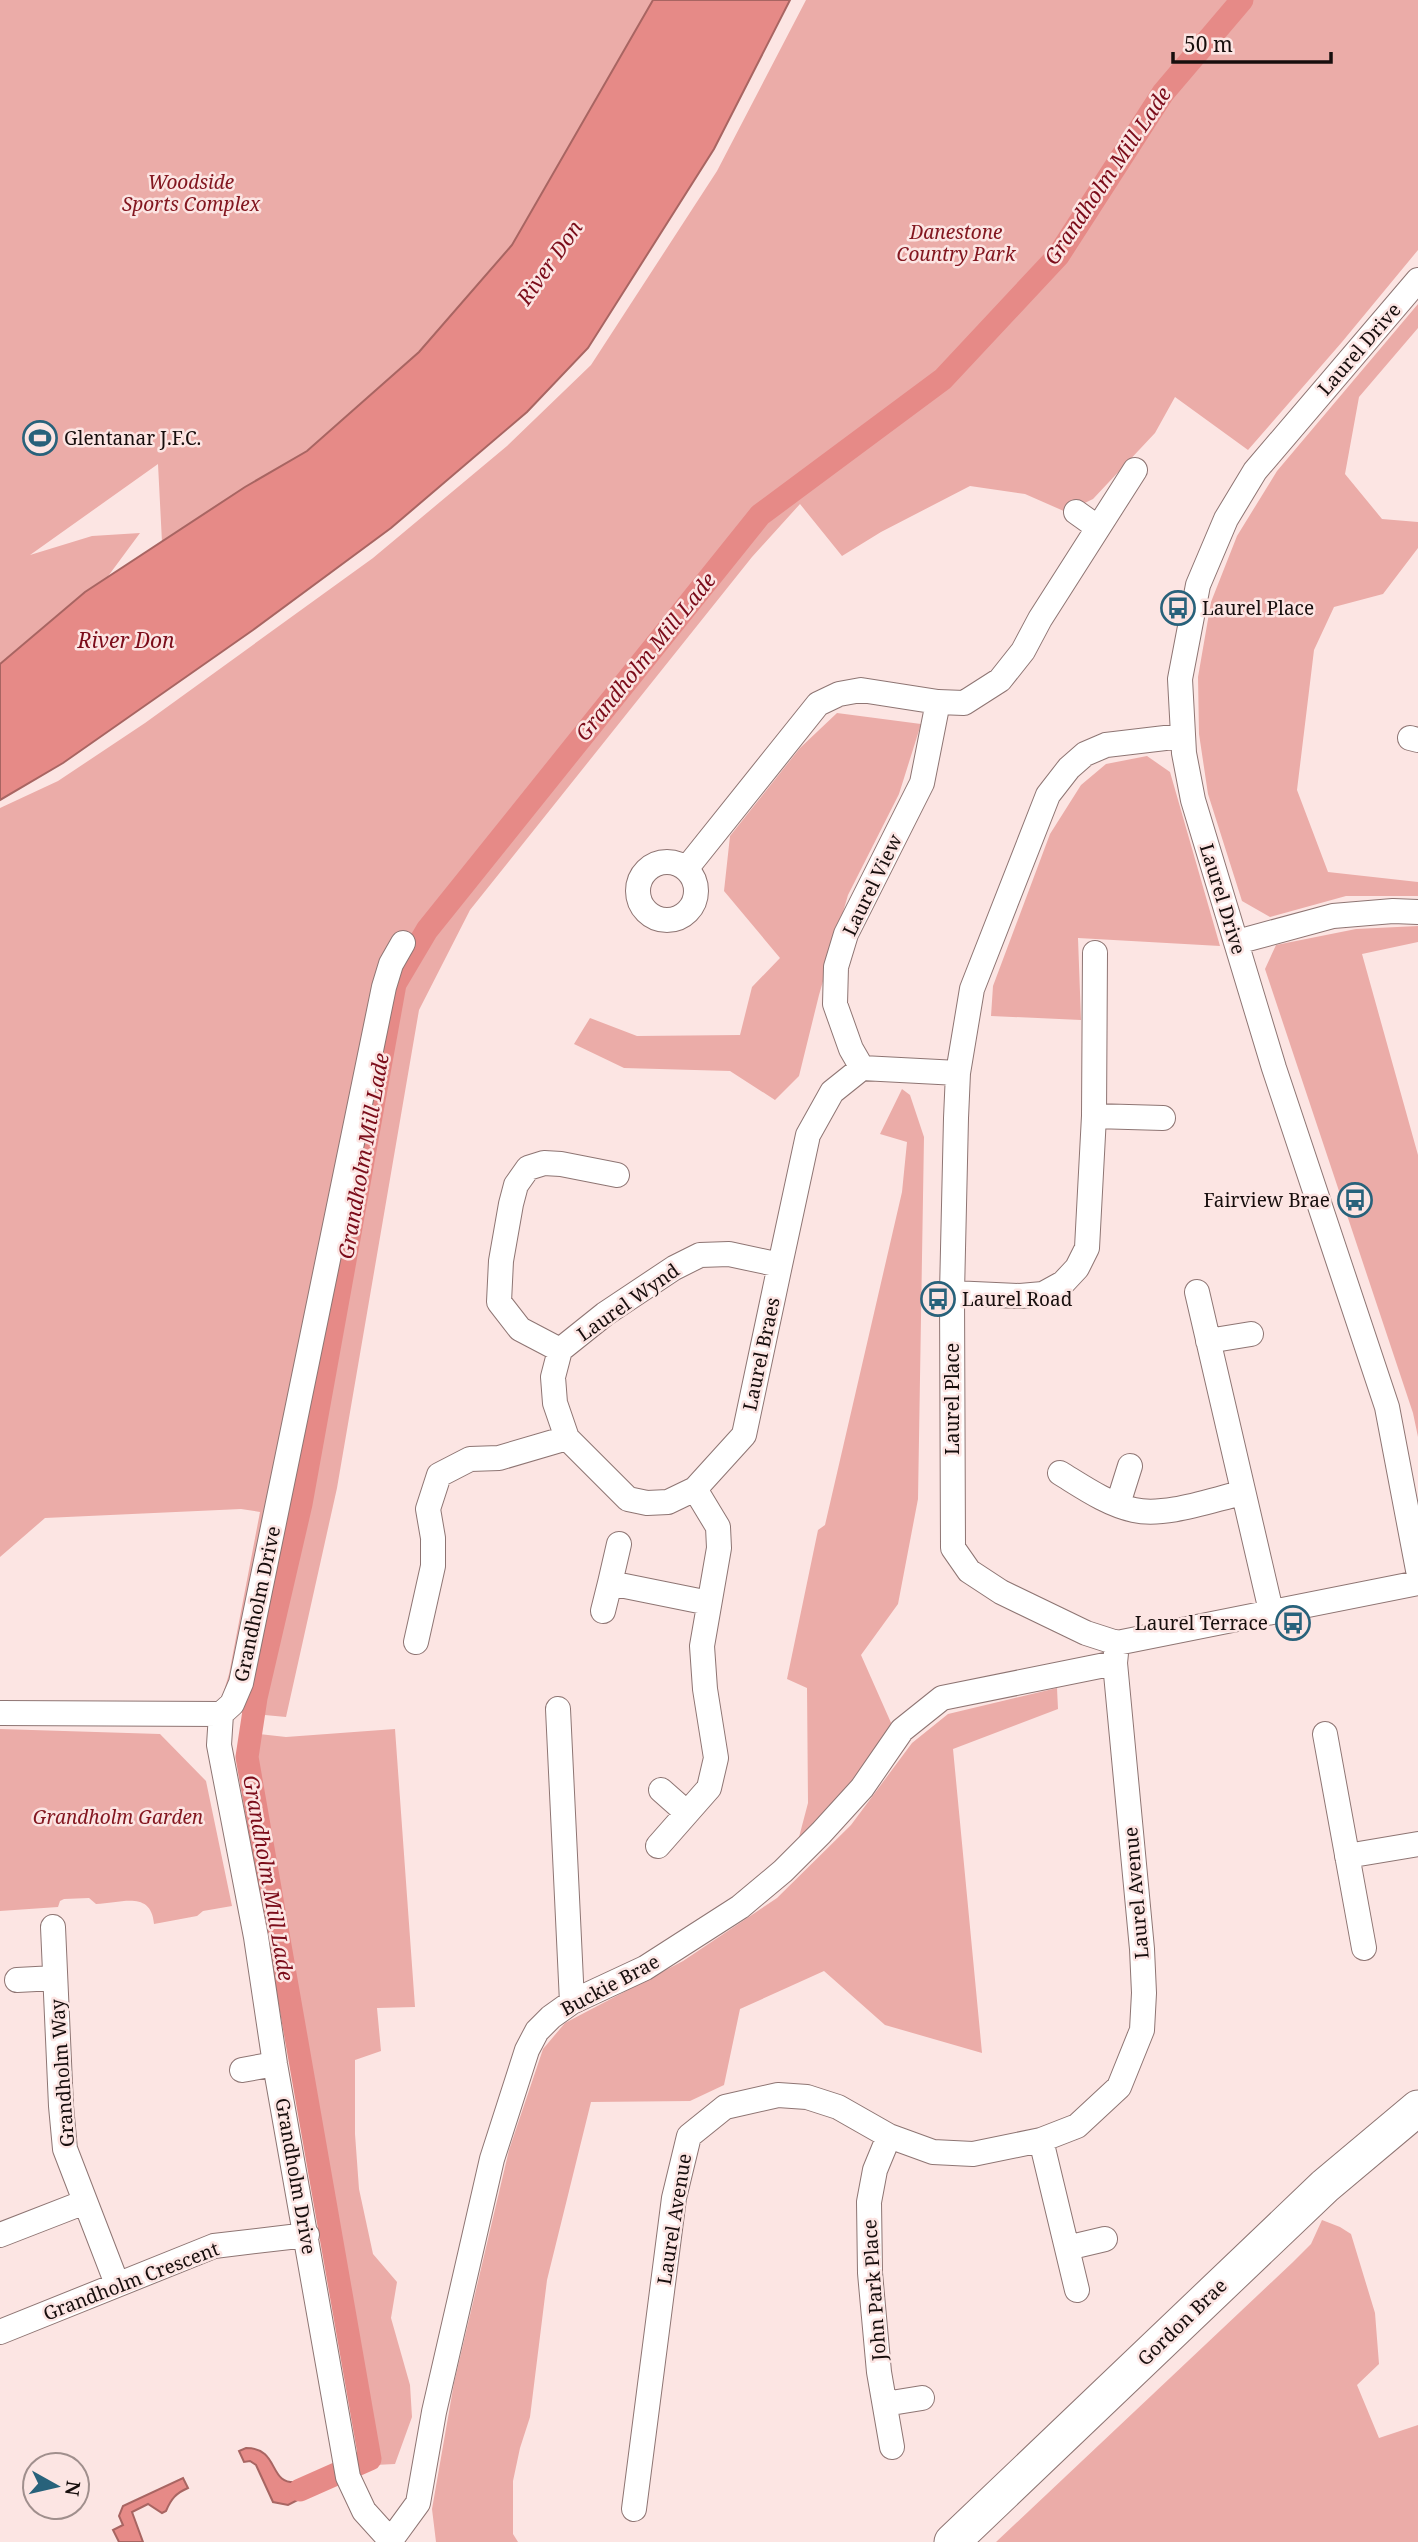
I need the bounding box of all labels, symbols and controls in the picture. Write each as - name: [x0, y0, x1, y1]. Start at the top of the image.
- scale bar: [1173, 21, 1330, 65]
- text: 50 m: [1184, 30, 1233, 58]
- water label: Grandholm Mill Lade: [1037, 81, 1177, 270]
- park label: Woodside Sports Complex: [122, 169, 261, 217]
- water label: River Don: [509, 214, 589, 311]
- park label: Danestone Country Park: [897, 219, 1017, 267]
- street label: Laurel Drive: [1312, 297, 1406, 401]
- sports icon: Glentanar J.F.C.: [21, 419, 59, 457]
- place label: Glentanar J.F.C.: [64, 425, 201, 451]
- water label: Grandholm Mill Lade: [569, 566, 722, 746]
- bus stop icon: Laurel Place: [1159, 589, 1197, 627]
- place label: Laurel Place: [1202, 595, 1314, 621]
- water label: River Don: [76, 626, 175, 654]
- street label: Laurel View: [836, 829, 908, 940]
- street label: Laurel Drive: [1194, 840, 1252, 958]
- water label: Grandholm Mill Lade: [331, 1051, 395, 1261]
- bus stop icon: Fairview Brae: [1336, 1181, 1374, 1219]
- place label: Fairview Brae: [1203, 1187, 1330, 1213]
- street label: Laurel Wynd: [572, 1257, 685, 1347]
- bus stop icon: Laurel Road: [919, 1280, 957, 1318]
- place label: Laurel Road: [962, 1286, 1073, 1312]
- street label: Laurel Braes: [736, 1295, 786, 1413]
- street label: Laurel Place: [939, 1343, 965, 1455]
- street label: Grandholm Drive: [228, 1524, 286, 1684]
- bus stop icon: Laurel Terrace: [1274, 1604, 1312, 1642]
- place label: Laurel Terrace: [1135, 1610, 1268, 1636]
- water label: Grandholm Mill Lade: [237, 1773, 301, 1983]
- park label: Grandholm Garden: [33, 1804, 204, 1830]
- street label: Laurel Avenue: [1117, 1826, 1155, 1960]
- street label: Buckie Brae: [556, 1948, 664, 2022]
- street label: Grandholm Way: [44, 1998, 80, 2148]
- street label: Grandholm Drive: [269, 2096, 323, 2256]
- street label: Laurel Avenue: [651, 2152, 697, 2286]
- street label: John Park Place: [856, 2218, 892, 2363]
- street label: Grandholm Crescent: [39, 2235, 223, 2327]
- street label: Gordon Brae: [1132, 2273, 1232, 2371]
- north arrow: [21, 2451, 91, 2521]
- text: N: [59, 2479, 87, 2498]

